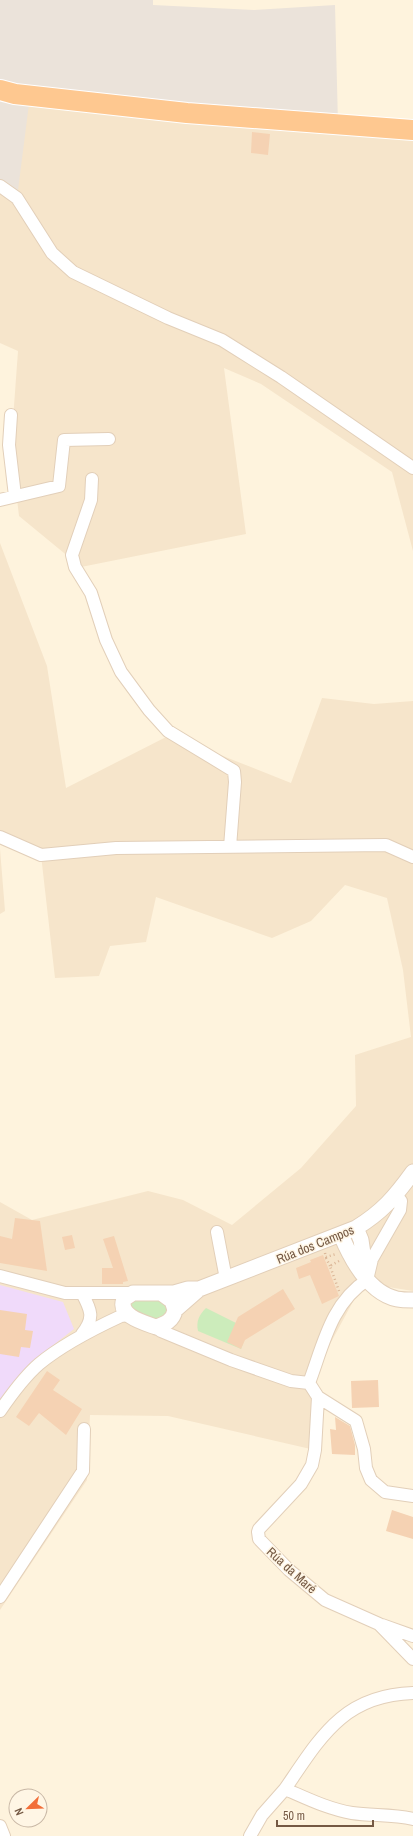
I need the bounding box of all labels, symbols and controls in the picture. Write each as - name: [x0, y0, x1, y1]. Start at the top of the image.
- street label: Rúa dos Campos: [274, 1221, 357, 1268]
- street label: Rúa da Maré: [263, 1543, 320, 1597]
- north arrow: [8, 1788, 48, 1828]
- scale bar: [277, 1802, 373, 1828]
- text: N: [11, 1806, 27, 1818]
- text: 50 m: [283, 1808, 305, 1824]

